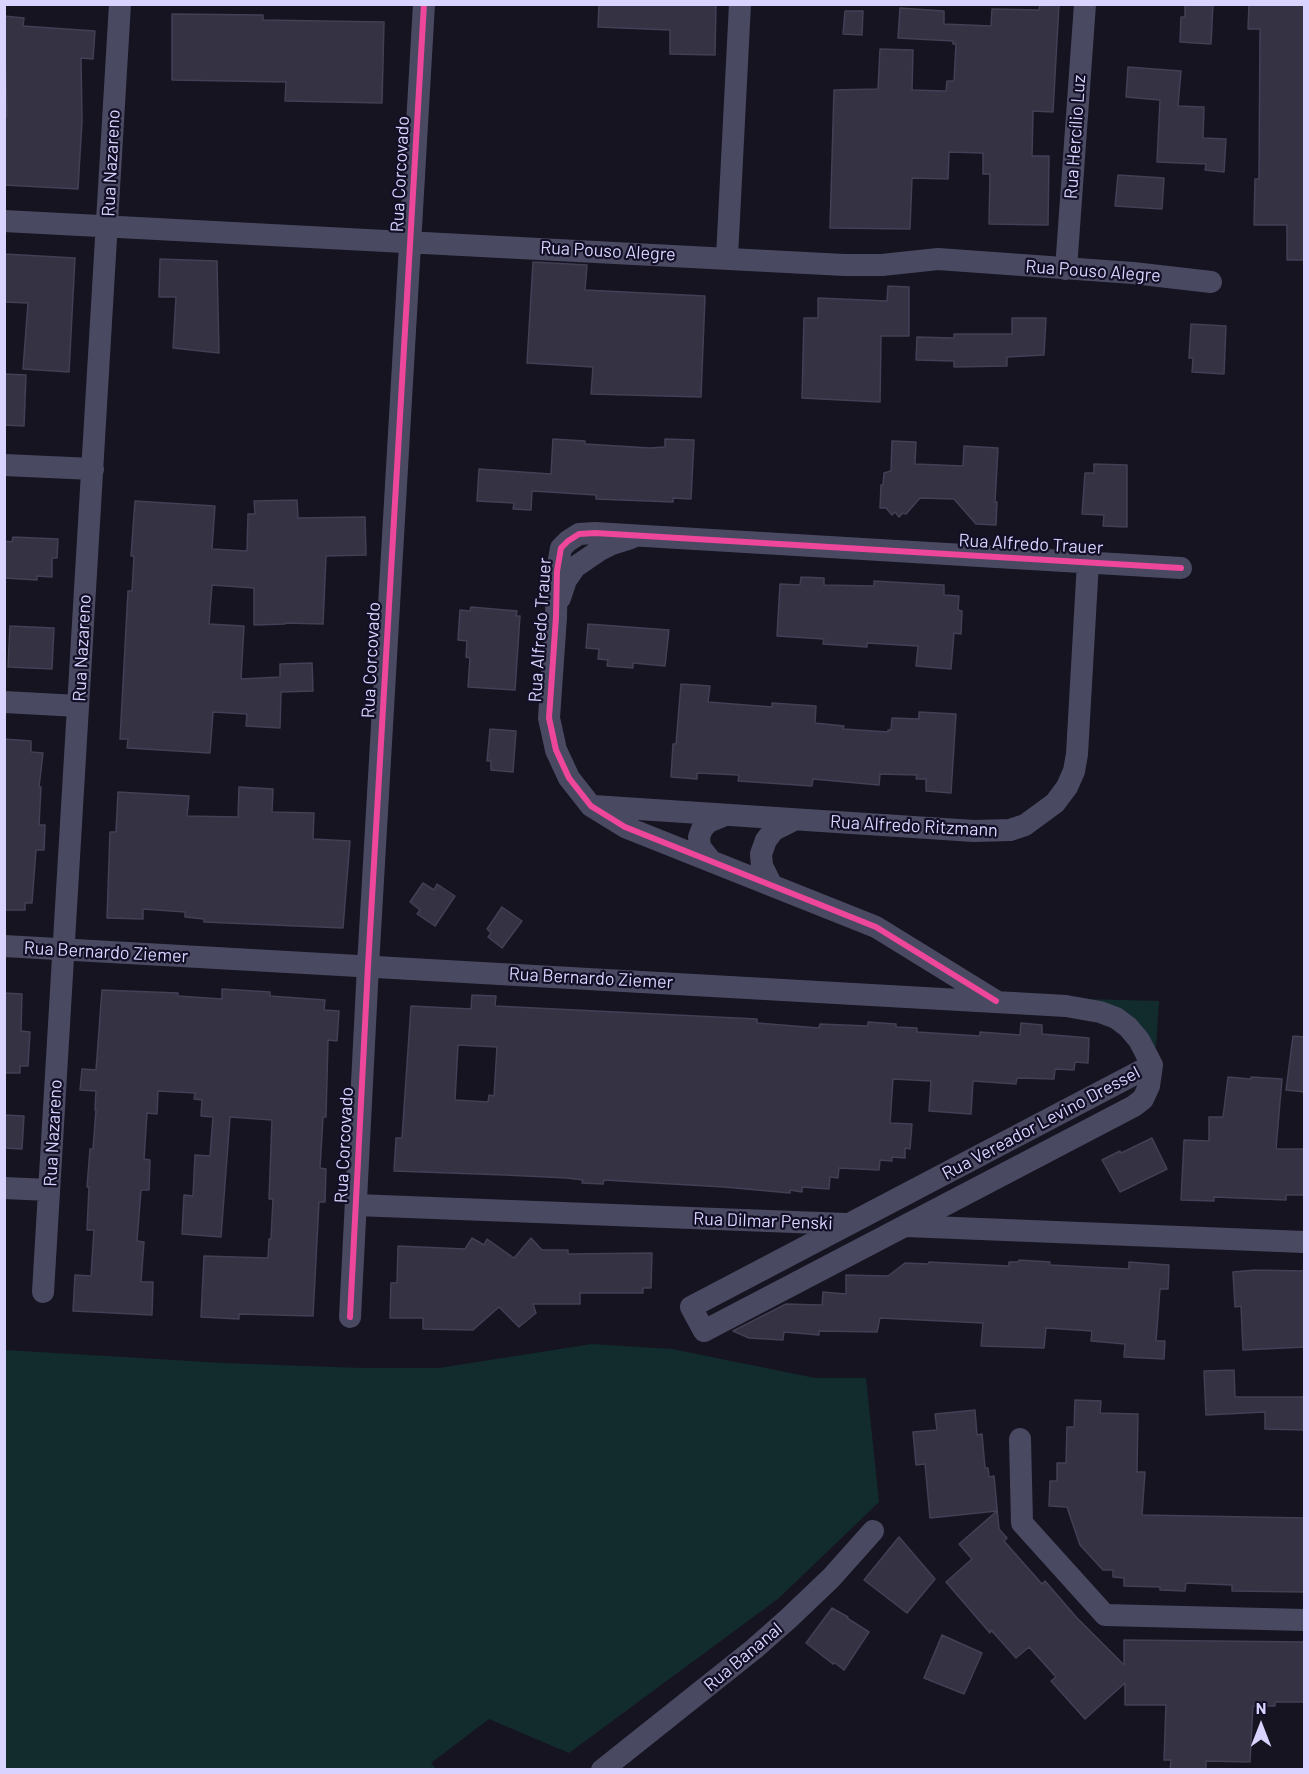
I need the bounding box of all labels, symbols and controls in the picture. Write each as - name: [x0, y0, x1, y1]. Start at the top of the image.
- street label: Rua Hercílio Luz: [1060, 74, 1090, 200]
- street label: Rua Nazareno: [97, 109, 125, 217]
- street label: Rua Corcovado: [386, 115, 414, 233]
- street label: Rua Pouso Alegre: [540, 237, 676, 265]
- street label: Rua Pouso Alegre: [1025, 255, 1161, 287]
- street label: Rua Alfredo Trauer: [958, 529, 1104, 559]
- street label: Rua Alfredo Trauer: [524, 557, 556, 703]
- street label: Rua Nazareno: [68, 594, 96, 702]
- street label: Rua Corcovado: [357, 601, 385, 719]
- street label: Rua Alfredo Ritzmann: [830, 811, 998, 841]
- street label: Rua Bernardo Ziemer: [23, 937, 189, 967]
- street label: Rua Bernardo Ziemer: [508, 963, 674, 993]
- street label: Rua Vereador Levino Dressel: [938, 1062, 1144, 1184]
- street label: Rua Nazareno: [39, 1079, 67, 1187]
- street label: Rua Corcovado: [330, 1086, 358, 1204]
- street label: Rua Dilmar Penski: [693, 1208, 833, 1234]
- street label: Rua Bananal: [699, 1618, 787, 1696]
- north arrow: [1231, 1696, 1291, 1756]
- text: N: [1256, 1698, 1266, 1717]

